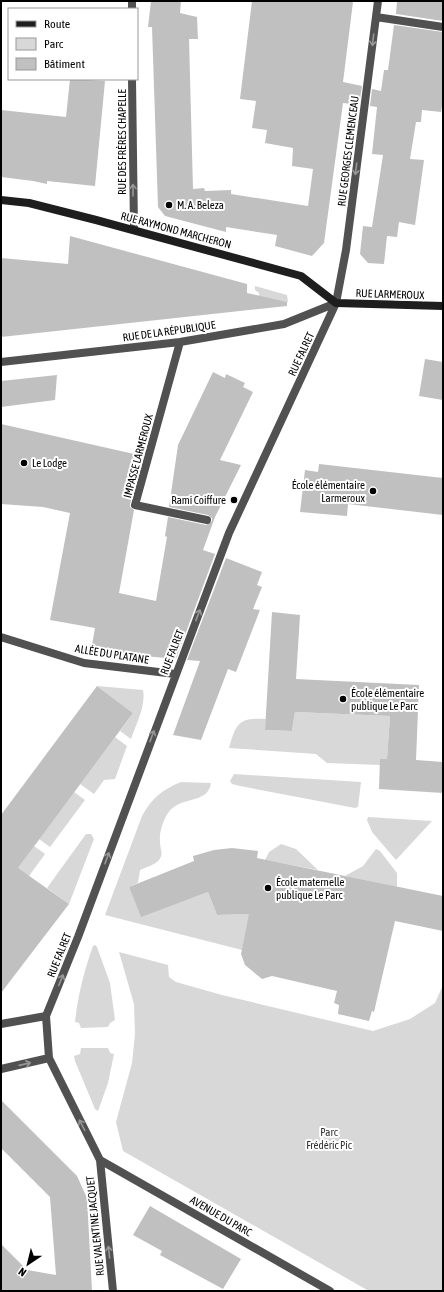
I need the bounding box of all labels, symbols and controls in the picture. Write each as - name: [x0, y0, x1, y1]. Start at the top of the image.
- legend: [8, 8, 138, 80]
- text: Route: [44, 17, 70, 31]
- one-way arrow: [369, 33, 377, 46]
- text: Parc: [44, 37, 64, 51]
- text: Bâtiment: [44, 57, 85, 71]
- street label: RUE DES FRÈRES CHAPELLE: [116, 89, 128, 195]
- street label: RUE GEORGES CLEMENCEAU: [335, 95, 361, 207]
- one-way arrow: [353, 162, 360, 175]
- one-way arrow: [129, 184, 137, 197]
- place label: M. A. Beleza: [177, 199, 224, 211]
- marker: M. A. Beleza: [164, 200, 174, 210]
- street label: RUE RAYMOND MARCHERON: [119, 209, 233, 251]
- street label: RUE LARMEROUX: [355, 287, 425, 301]
- street label: RUE DE LA RÉPUBLIQUE: [122, 318, 217, 343]
- street label: RUE FALRET: [286, 330, 316, 378]
- street label: IMPASSE LARMEROUX: [121, 413, 155, 499]
- place label: Le Lodge: [32, 457, 67, 469]
- marker: Le Lodge: [19, 458, 29, 468]
- place label: École élémentaire Larmeroux: [292, 479, 366, 504]
- marker: École élémentaire Larmeroux: [368, 486, 378, 496]
- place label: Rami Coiffure: [171, 494, 226, 506]
- marker: Rami Coiffure: [229, 495, 239, 505]
- one-way arrow: [194, 609, 202, 621]
- street label: RUE FALRET: [158, 628, 186, 676]
- street label: ALLÉE DU PLATANE: [74, 642, 150, 666]
- place label: École élémentaire publique Le Parc: [351, 687, 424, 712]
- marker: École élémentaire publique Le Parc: [338, 694, 348, 704]
- one-way arrow: [149, 731, 157, 743]
- one-way arrow: [104, 853, 112, 865]
- place label: École maternelle publique Le Parc: [276, 876, 345, 901]
- marker: École maternelle publique Le Parc: [263, 883, 273, 893]
- street label: RUE FALRET: [45, 931, 73, 979]
- one-way arrow: [57, 974, 65, 986]
- one-way arrow: [18, 1059, 31, 1067]
- one-way arrow: [78, 1119, 86, 1131]
- park label: Parc Frédéric Pic: [306, 1126, 353, 1151]
- street label: RUE VALENTINE JACQUET: [84, 1175, 106, 1277]
- street label: AVENUE DU PARC: [188, 1193, 254, 1239]
- north arrow: [8, 1244, 48, 1284]
- one-way arrow: [105, 1246, 113, 1259]
- text: N: [16, 1265, 28, 1279]

